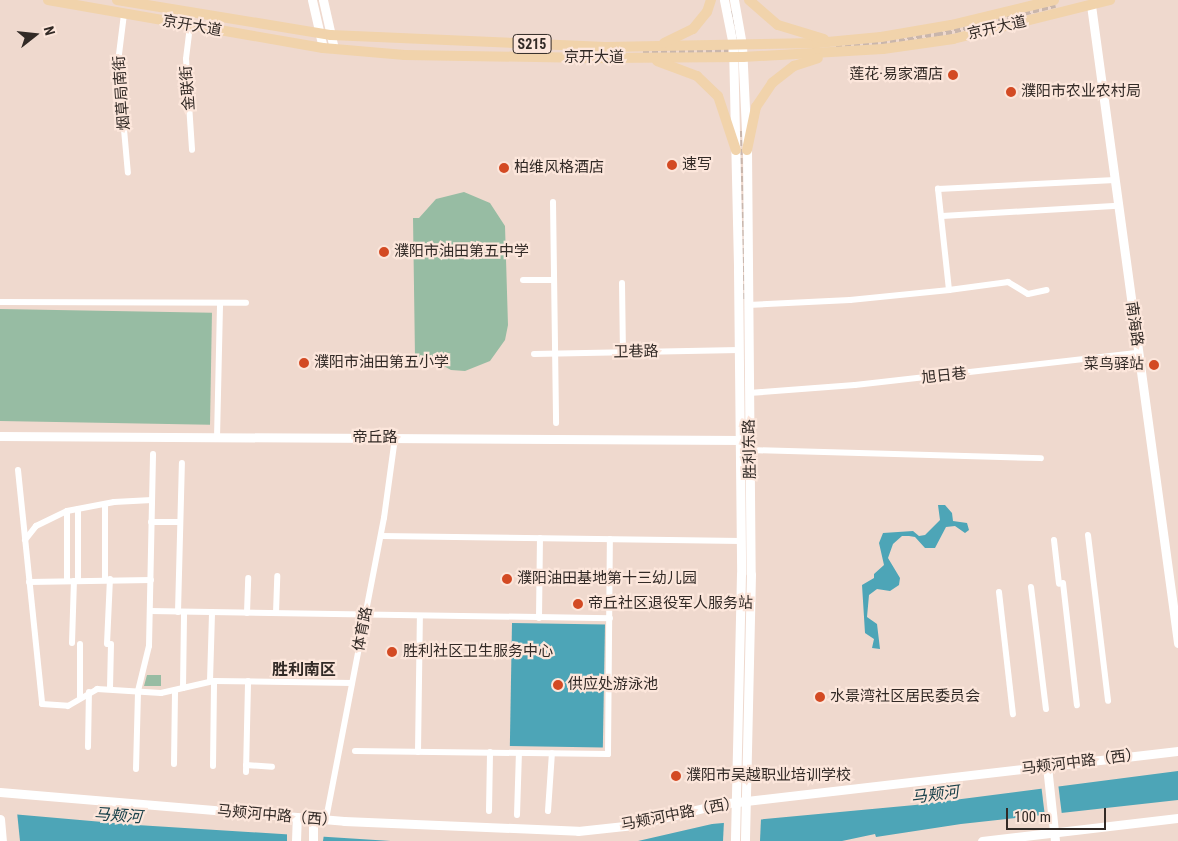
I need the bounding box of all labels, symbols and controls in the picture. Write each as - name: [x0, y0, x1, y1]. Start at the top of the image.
- north arrow: [10, 10, 60, 60]
- street label: 京开大道: [161, 12, 223, 40]
- street label: 京开大道: [966, 12, 1028, 44]
- text: N: [41, 25, 58, 37]
- road number: S215: [512, 33, 552, 56]
- street label: 京开大道: [564, 49, 624, 67]
- street label: 烟草局南街: [110, 55, 134, 131]
- street label: 金联街: [177, 65, 199, 111]
- place label: 莲花·易家酒店: [849, 66, 943, 84]
- marker: 莲花·易家酒店: [947, 69, 959, 81]
- place label: 濮阳市农业农村局: [1021, 83, 1141, 101]
- marker: 濮阳市农业农村局: [1005, 86, 1017, 98]
- place label: 速写: [682, 156, 712, 174]
- place label: 柏维风格酒店: [514, 159, 604, 177]
- marker: 速写: [666, 159, 678, 171]
- marker: 柏维风格酒店: [498, 162, 510, 174]
- place label: 濮阳市油田第五中学: [394, 243, 529, 261]
- marker: 濮阳市油田第五中学: [378, 246, 390, 258]
- street label: 南海路: [1122, 300, 1146, 348]
- street label: 卫巷路: [613, 343, 659, 361]
- place label: 濮阳市油田第五小学: [314, 354, 449, 372]
- place label: 菜鸟驿站: [1084, 356, 1144, 374]
- marker: 濮阳市油田第五小学: [298, 357, 310, 369]
- marker: 菜鸟驿站: [1148, 359, 1160, 371]
- street label: 旭日巷: [921, 365, 967, 387]
- street label: 胜利东路: [740, 419, 760, 479]
- street label: 帝丘路: [353, 429, 397, 447]
- place label: 濮阳油田基地第十三幼儿园: [517, 570, 697, 588]
- marker: 濮阳油田基地第十三幼儿园: [501, 573, 513, 585]
- place label: 帝丘社区退役军人服务站: [588, 595, 753, 613]
- marker: 帝丘社区退役军人服务站: [572, 598, 584, 610]
- street label: 体育路: [350, 605, 376, 653]
- place label: 胜利社区卫生服务中心: [403, 643, 553, 661]
- marker: 胜利社区卫生服务中心: [385, 645, 399, 659]
- district label: 胜利南区: [272, 660, 336, 680]
- place label: 供应处游泳池: [568, 676, 658, 694]
- marker: 供应处游泳池: [552, 679, 564, 691]
- place label: 水景湾社区居民委员会: [830, 688, 980, 706]
- marker: 水景湾社区居民委员会: [814, 691, 826, 703]
- street label: 马颊河中路（西）: [1020, 746, 1142, 778]
- place label: 濮阳市吴越职业培训学校: [686, 767, 851, 785]
- marker: 濮阳市吴越职业培训学校: [670, 770, 682, 782]
- water label: 马颊河: [910, 783, 960, 807]
- street label: 马颊河中路（西）: [619, 794, 741, 834]
- scale bar: [1008, 798, 1108, 830]
- street label: 马颊河中路（西）: [216, 802, 338, 830]
- water label: 马颊河: [93, 805, 143, 827]
- text: 100 m: [1014, 808, 1051, 826]

